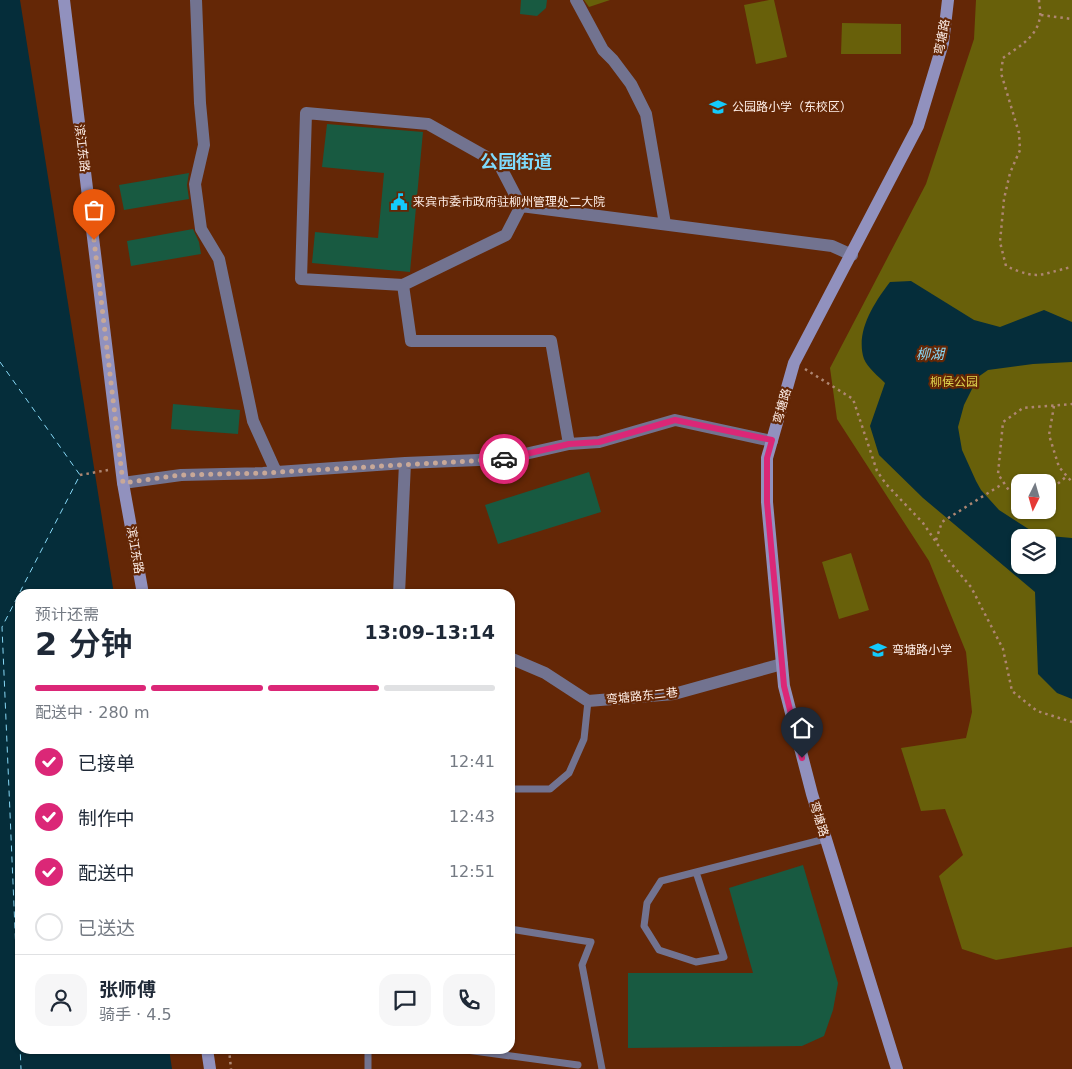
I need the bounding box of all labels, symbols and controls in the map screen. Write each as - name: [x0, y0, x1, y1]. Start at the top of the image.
- street label: 弯塘路: [932, 18, 952, 56]
- school or university icon: 公园路小学（东校区）: [708, 97, 728, 117]
- place label: 公园路小学（东校区）: [732, 100, 852, 114]
- street label: 滨江东路: [72, 123, 92, 173]
- district label: 公园街道: [480, 151, 552, 172]
- pin: [73, 189, 115, 240]
- public building icon: 来宾市委市政府驻柳州管理处二大院: [389, 192, 409, 212]
- place label: 来宾市委市政府驻柳州管理处二大院: [413, 195, 605, 209]
- icon: bag: [80, 196, 108, 224]
- water label: 柳湖: [916, 346, 946, 362]
- park label: 柳侯公园: [930, 375, 978, 389]
- street label: 弯塘路: [770, 387, 794, 425]
- courier: [479, 434, 529, 484]
- icon: car: [490, 445, 518, 473]
- north arrow: [1011, 474, 1056, 519]
- map controls: [1011, 474, 1056, 574]
- street label: 滨江东路: [124, 525, 146, 575]
- button: layers: [1011, 529, 1056, 574]
- text: 预计还需: [35, 605, 99, 624]
- text: 13:09–13:14: [365, 621, 495, 643]
- text: 2 分钟: [35, 625, 132, 663]
- school or university icon: 弯塘路小学: [868, 640, 888, 660]
- place label: 弯塘路小学: [892, 643, 952, 657]
- street label: 弯塘路东二巷: [605, 685, 679, 707]
- text: 配送中 · 280 m: [35, 703, 149, 722]
- pin: [781, 707, 823, 758]
- icon: home: [788, 714, 816, 742]
- icon: check: [35, 748, 63, 776]
- text: 已接单: [78, 752, 135, 774]
- text: 12:41: [449, 752, 495, 771]
- street label: 弯塘路: [807, 800, 831, 838]
- icon: check: [35, 803, 63, 831]
- text: 制作中: [78, 807, 135, 829]
- text: 12:43: [449, 807, 495, 826]
- icon: check: [35, 858, 63, 886]
- text: 配送中: [78, 862, 135, 884]
- text: 12:51: [449, 862, 495, 881]
- text: 已送达: [78, 917, 135, 939]
- button: person: [35, 974, 87, 1026]
- button: chat: [379, 974, 431, 1026]
- button: phone: [443, 974, 495, 1026]
- text: 张师傅: [99, 978, 156, 1000]
- text: 骑手 · 4.5: [99, 1005, 172, 1024]

